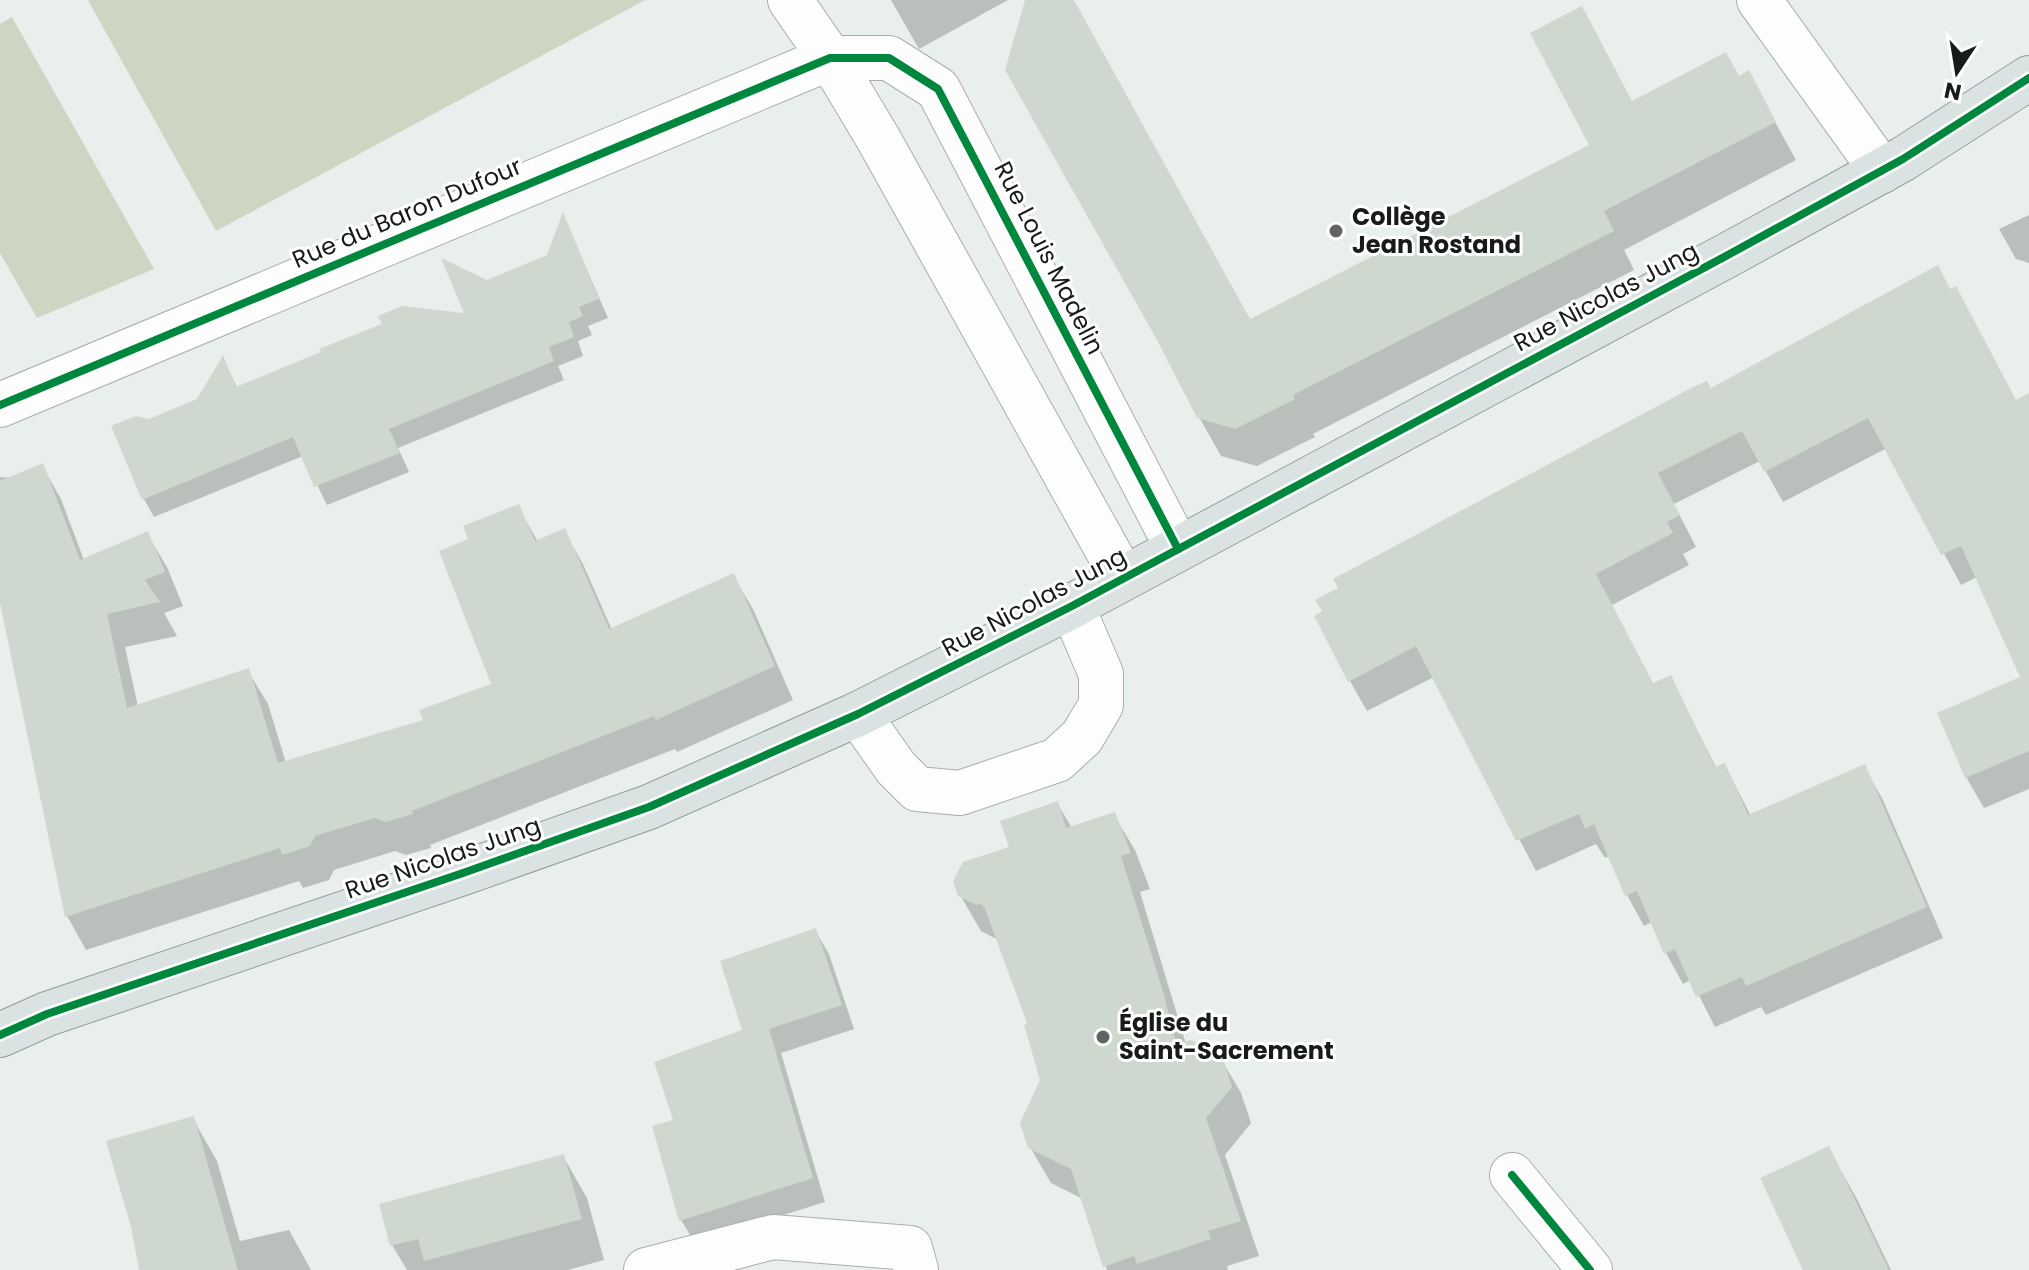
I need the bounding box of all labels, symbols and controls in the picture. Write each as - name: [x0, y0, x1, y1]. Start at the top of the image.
- north arrow: [1917, 32, 1997, 112]
- text: N: [1942, 74, 1964, 108]
- street label: Rue du Baron Dufour: [287, 149, 527, 276]
- street label: Rue Louis Madelin: [987, 156, 1112, 360]
- place label: Collège Jean Rostand: [1352, 200, 1521, 261]
- marker: Collège Jean Rostand: [1327, 222, 1345, 240]
- street label: Rue Nicolas Jung: [1508, 234, 1704, 359]
- street label: Rue Nicolas Jung: [936, 539, 1132, 664]
- street label: Rue Nicolas Jung: [341, 809, 545, 906]
- place label: Église du Saint-Sacrement: [1119, 1006, 1334, 1067]
- marker: Église du Saint-Sacrement: [1094, 1028, 1112, 1046]

